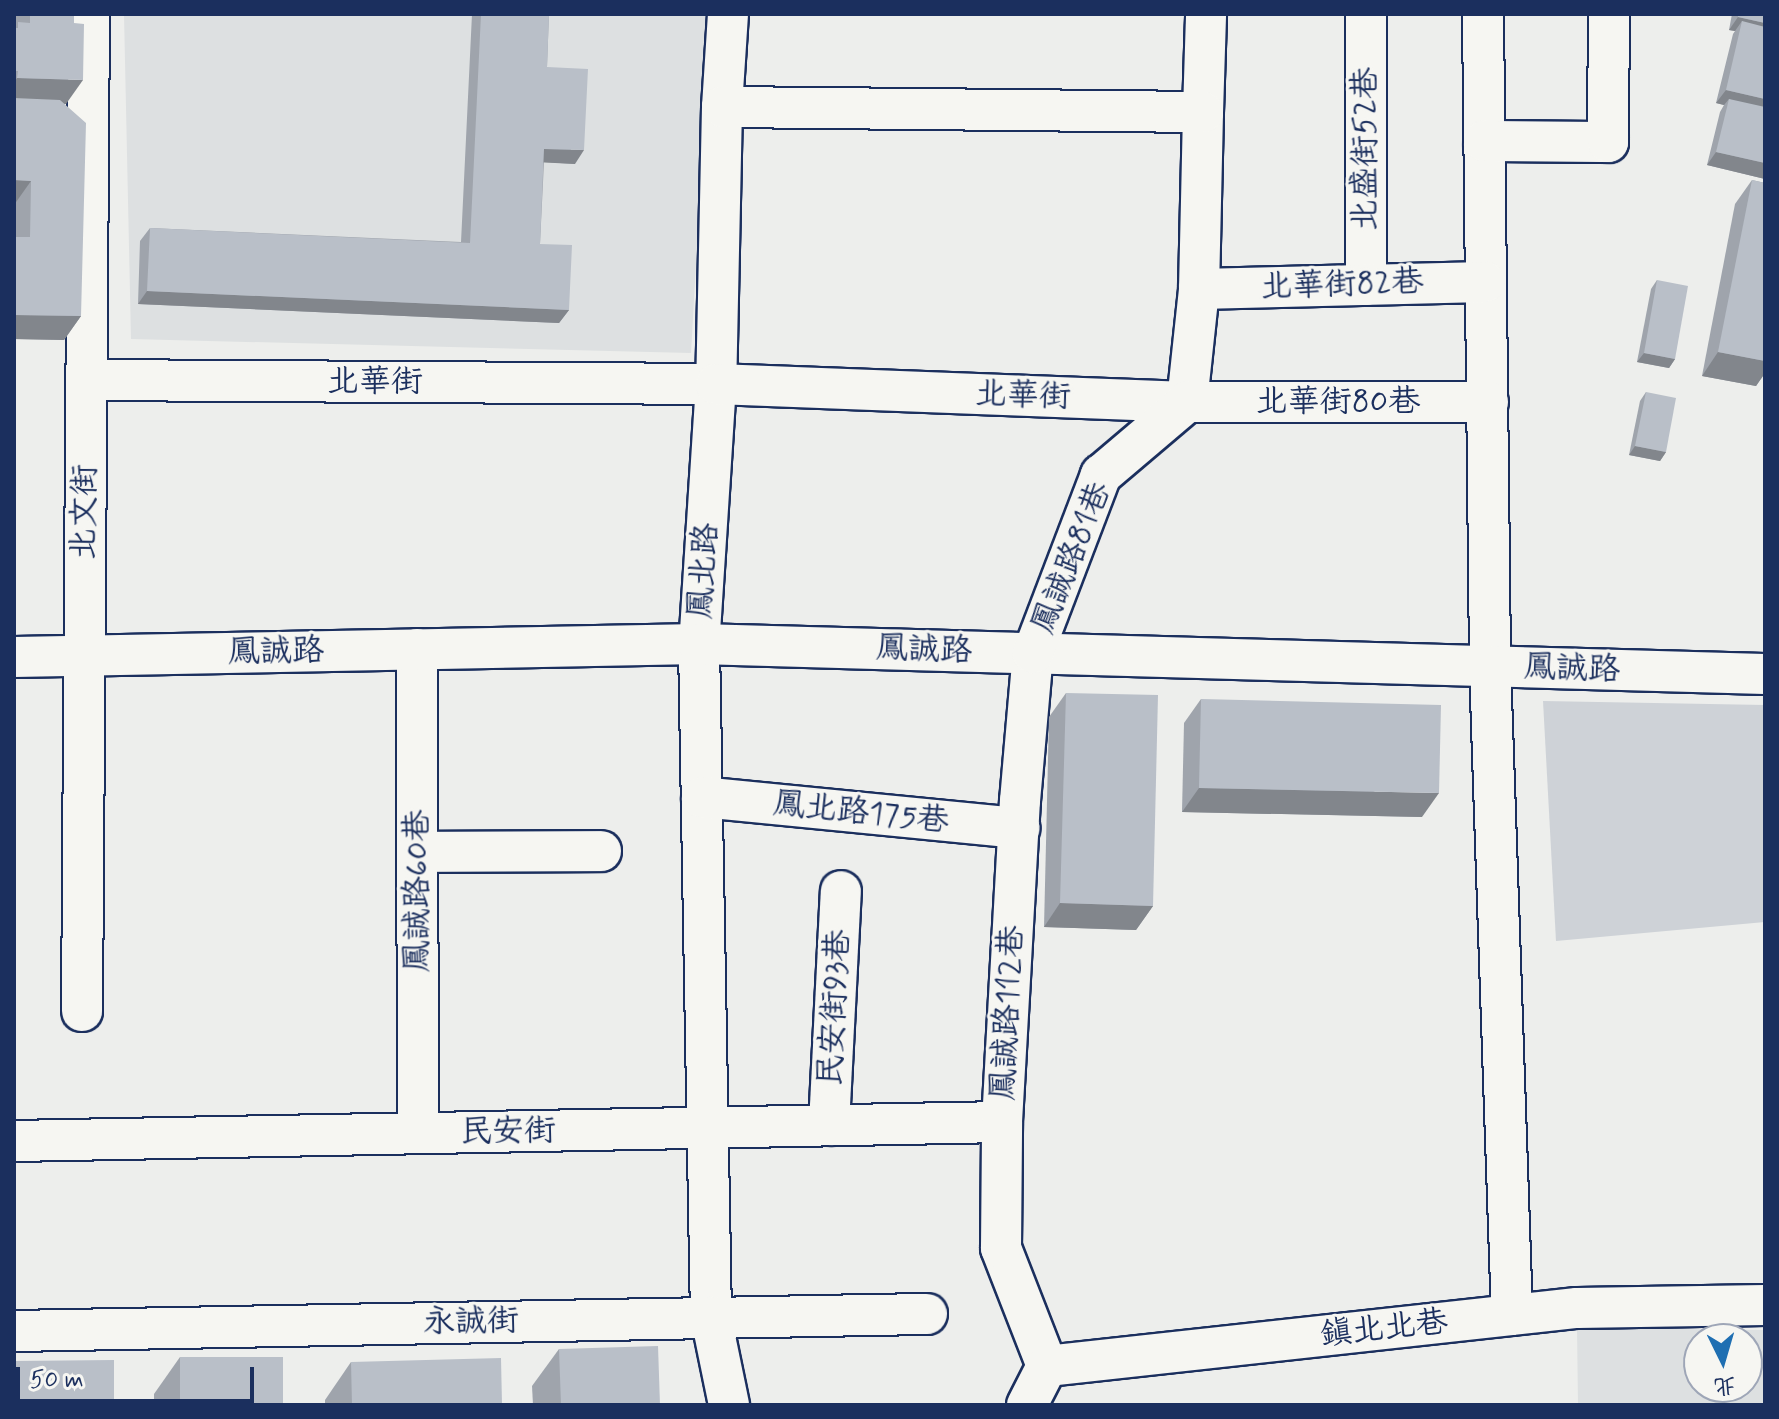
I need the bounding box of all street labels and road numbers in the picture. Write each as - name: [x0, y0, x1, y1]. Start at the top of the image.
- street label: 北盛街52巷: [1347, 67, 1385, 231]
- street label: 北華街82巷: [1260, 263, 1424, 307]
- street label: 北華街: [327, 363, 423, 401]
- street label: 北華街: [974, 375, 1072, 417]
- street label: 北華街80巷: [1256, 383, 1420, 421]
- street label: 北文街: [65, 464, 105, 560]
- street label: 鳳誠路81巷: [1024, 477, 1120, 639]
- street label: 鳳北路: [681, 522, 727, 620]
- street label: 鳳誠路: [875, 629, 973, 671]
- street label: 鳳誠路: [228, 632, 324, 672]
- street label: 鳳誠路: [1523, 648, 1621, 690]
- street label: 鳳北路175巷: [771, 785, 951, 841]
- street label: 鳳誠路60巷: [399, 810, 437, 972]
- street label: 鳳誠路112巷: [984, 925, 1032, 1101]
- street label: 民安街93巷: [812, 928, 858, 1088]
- street label: 民安街: [460, 1112, 556, 1152]
- street label: 永誠街: [423, 1302, 519, 1342]
- street label: 鎮北北巷: [1318, 1303, 1450, 1355]

